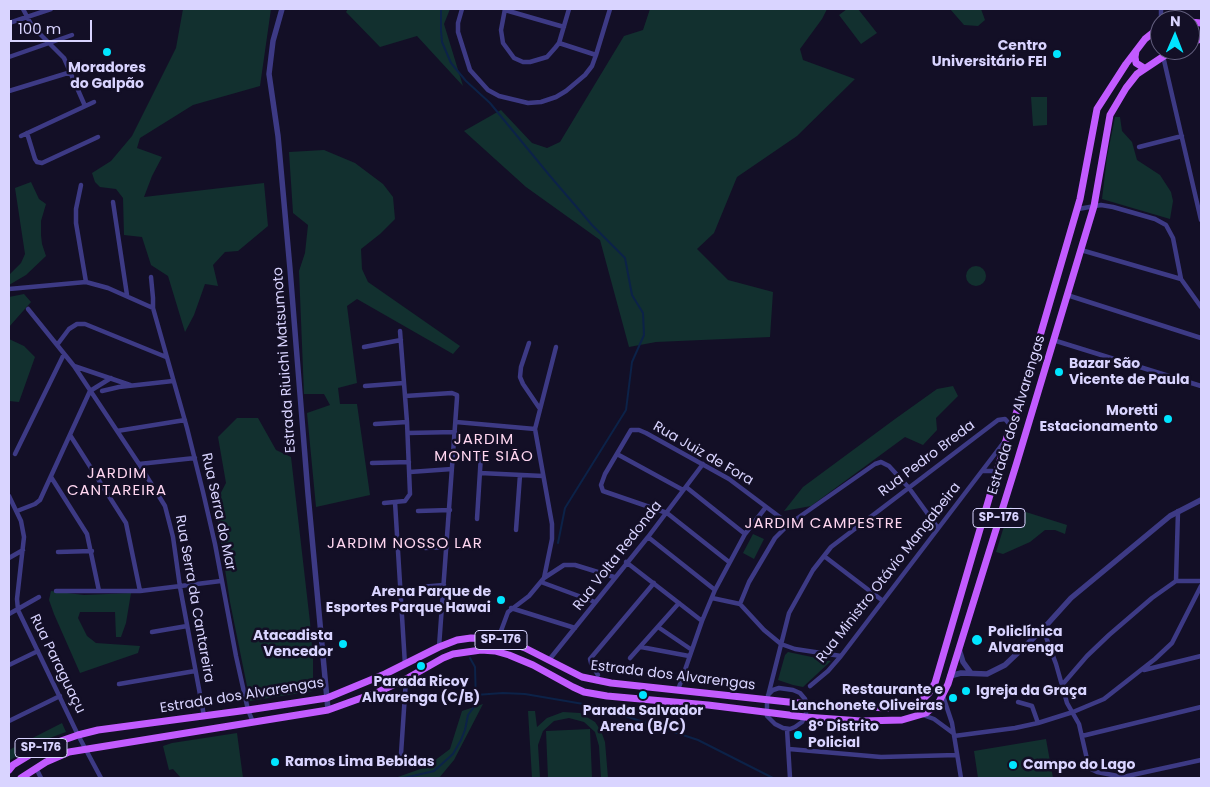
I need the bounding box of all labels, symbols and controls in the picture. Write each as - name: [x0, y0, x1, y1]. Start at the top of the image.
- scale bar: [12, 10, 95, 42]
- north arrow: [1150, 10, 1200, 60]
- text: N: [1170, 11, 1181, 31]
- text: 100 m: [18, 18, 61, 39]
- place label: Centro Universitário FEI: [932, 38, 1047, 70]
- marker: Moradores do Galpão: [101, 46, 113, 58]
- marker: Centro Universitário FEI: [1051, 48, 1063, 60]
- place label: Moradores do Galpão: [68, 60, 146, 92]
- street label: Estrada Riuichi Matsumoto: [270, 267, 300, 453]
- street label: Estrada dos Alvarengas: [985, 333, 1049, 497]
- place label: Bazar São Vicente de Paula: [1069, 356, 1190, 388]
- marker: Bazar São Vicente de Paula: [1053, 366, 1065, 378]
- place label: Moretti Estacionamento: [1039, 403, 1158, 436]
- marker: Moretti Estacionamento: [1162, 413, 1174, 425]
- street label: Rua Pedro Breda: [876, 417, 978, 501]
- street label: Rua Juiz de Fora: [650, 418, 756, 490]
- district label: JARDIM MONTE SIÃO: [433, 431, 535, 466]
- street label: Rua Serra do Mar: [197, 452, 239, 572]
- district label: JARDIM CANTAREIRA: [66, 465, 168, 500]
- street label: Rua Ministro Otávio Mangabeira: [813, 480, 965, 666]
- street label: Rua Volta Redonda: [570, 498, 666, 614]
- road number: SP-176: [973, 508, 1025, 528]
- street label: Rua Serra da Cantareira: [171, 514, 217, 684]
- district label: JARDIM CAMPESTRE: [742, 515, 906, 533]
- district label: JARDIM NOSSO LAR: [325, 535, 485, 553]
- place label: Arena Parque de Esportes Parque Hawai: [326, 584, 491, 616]
- marker: Arena Parque de Esportes Parque Hawai: [495, 594, 507, 606]
- street label: Rua Paraguaçu: [26, 612, 88, 716]
- place label: Policlínica Alvarenga: [988, 624, 1064, 656]
- place label: Atacadista Vencedor: [253, 628, 333, 660]
- road number: SP-176: [475, 630, 527, 650]
- marker: Policlínica Alvarenga: [970, 633, 984, 647]
- marker: Atacadista Vencedor: [337, 638, 349, 650]
- street label: Estrada dos Alvarengas: [590, 658, 756, 694]
- marker: Parada Ricoy Alvarenga (C/B): [415, 660, 427, 672]
- place label: Parada Ricoy Alvarenga (C/B): [362, 674, 480, 706]
- street label: Estrada dos Alvarengas: [159, 675, 325, 717]
- place label: Restaurante e Lanchonete Oliveiras: [791, 682, 943, 714]
- place label: Igreja da Graça: [976, 683, 1087, 699]
- marker: Igreja da Graça: [960, 685, 972, 697]
- marker: Parada Salvador Arena (B/C): [637, 689, 649, 701]
- marker: Restaurante e Lanchonete Oliveiras: [947, 692, 959, 704]
- place label: Parada Salvador Arena (B/C): [583, 703, 703, 736]
- place label: 8º Distrito Policial: [808, 719, 879, 752]
- marker: 8º Distrito Policial: [792, 729, 804, 741]
- road number: SP-176: [15, 738, 67, 758]
- place label: Ramos Lima Bebidas: [285, 754, 435, 770]
- marker: Ramos Lima Bebidas: [269, 756, 281, 768]
- place label: Campo do Lago: [1023, 757, 1135, 773]
- marker: Campo do Lago: [1007, 759, 1019, 771]

